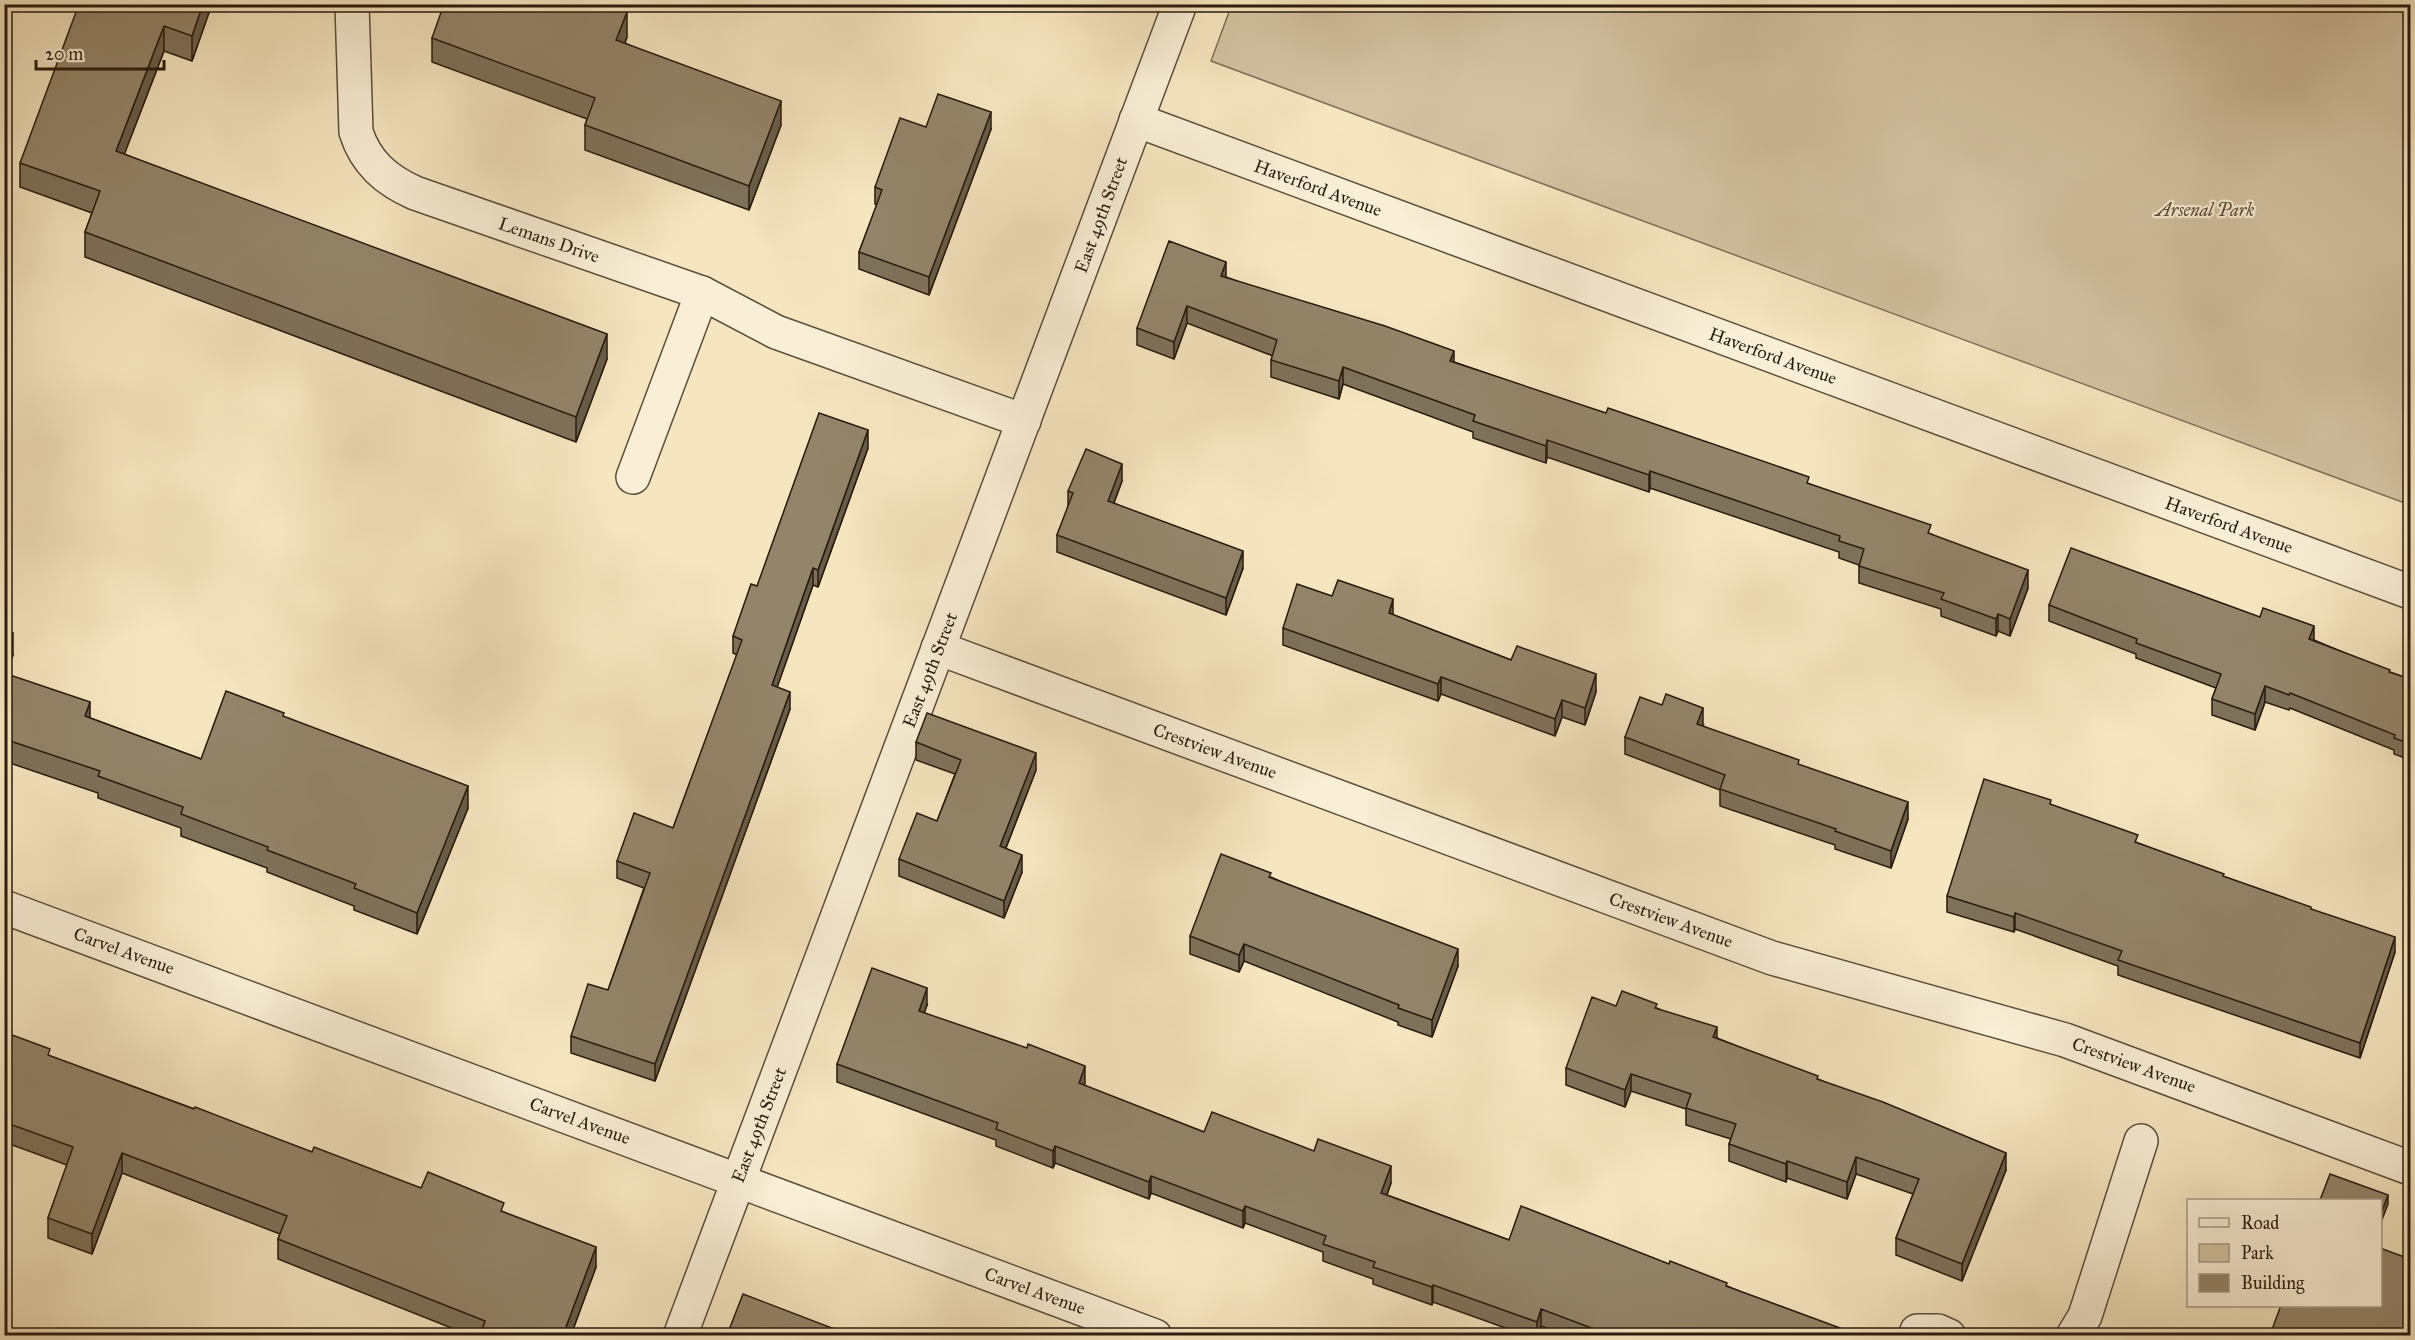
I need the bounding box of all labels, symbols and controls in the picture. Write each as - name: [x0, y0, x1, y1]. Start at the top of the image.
- scale bar: [36, 33, 164, 71]
- text: 20 m: [45, 43, 83, 65]
- street label: East 49th Street: [1070, 153, 1132, 276]
- street label: Haverford Avenue: [1251, 155, 1385, 221]
- park label: Arsenal Park: [2154, 199, 2254, 221]
- street label: Lemans Drive: [496, 212, 602, 268]
- street label: Haverford Avenue: [1706, 323, 1840, 389]
- street label: Haverford Avenue: [2162, 492, 2296, 558]
- street label: East 49th Street: [898, 609, 962, 731]
- street label: Crestview Avenue: [1150, 718, 1280, 784]
- street label: Crestview Avenue: [1606, 887, 1736, 953]
- street label: Carvel Avenue: [71, 923, 177, 979]
- street label: Crestview Avenue: [2069, 1032, 2199, 1098]
- street label: East 49th Street: [727, 1064, 791, 1186]
- street label: Carvel Avenue: [527, 1093, 633, 1149]
- legend: [2187, 1199, 2382, 1307]
- text: Road: [2241, 1212, 2279, 1234]
- text: Park: [2241, 1242, 2274, 1264]
- street label: Carvel Avenue: [982, 1263, 1088, 1319]
- text: Building: [2241, 1272, 2305, 1295]

